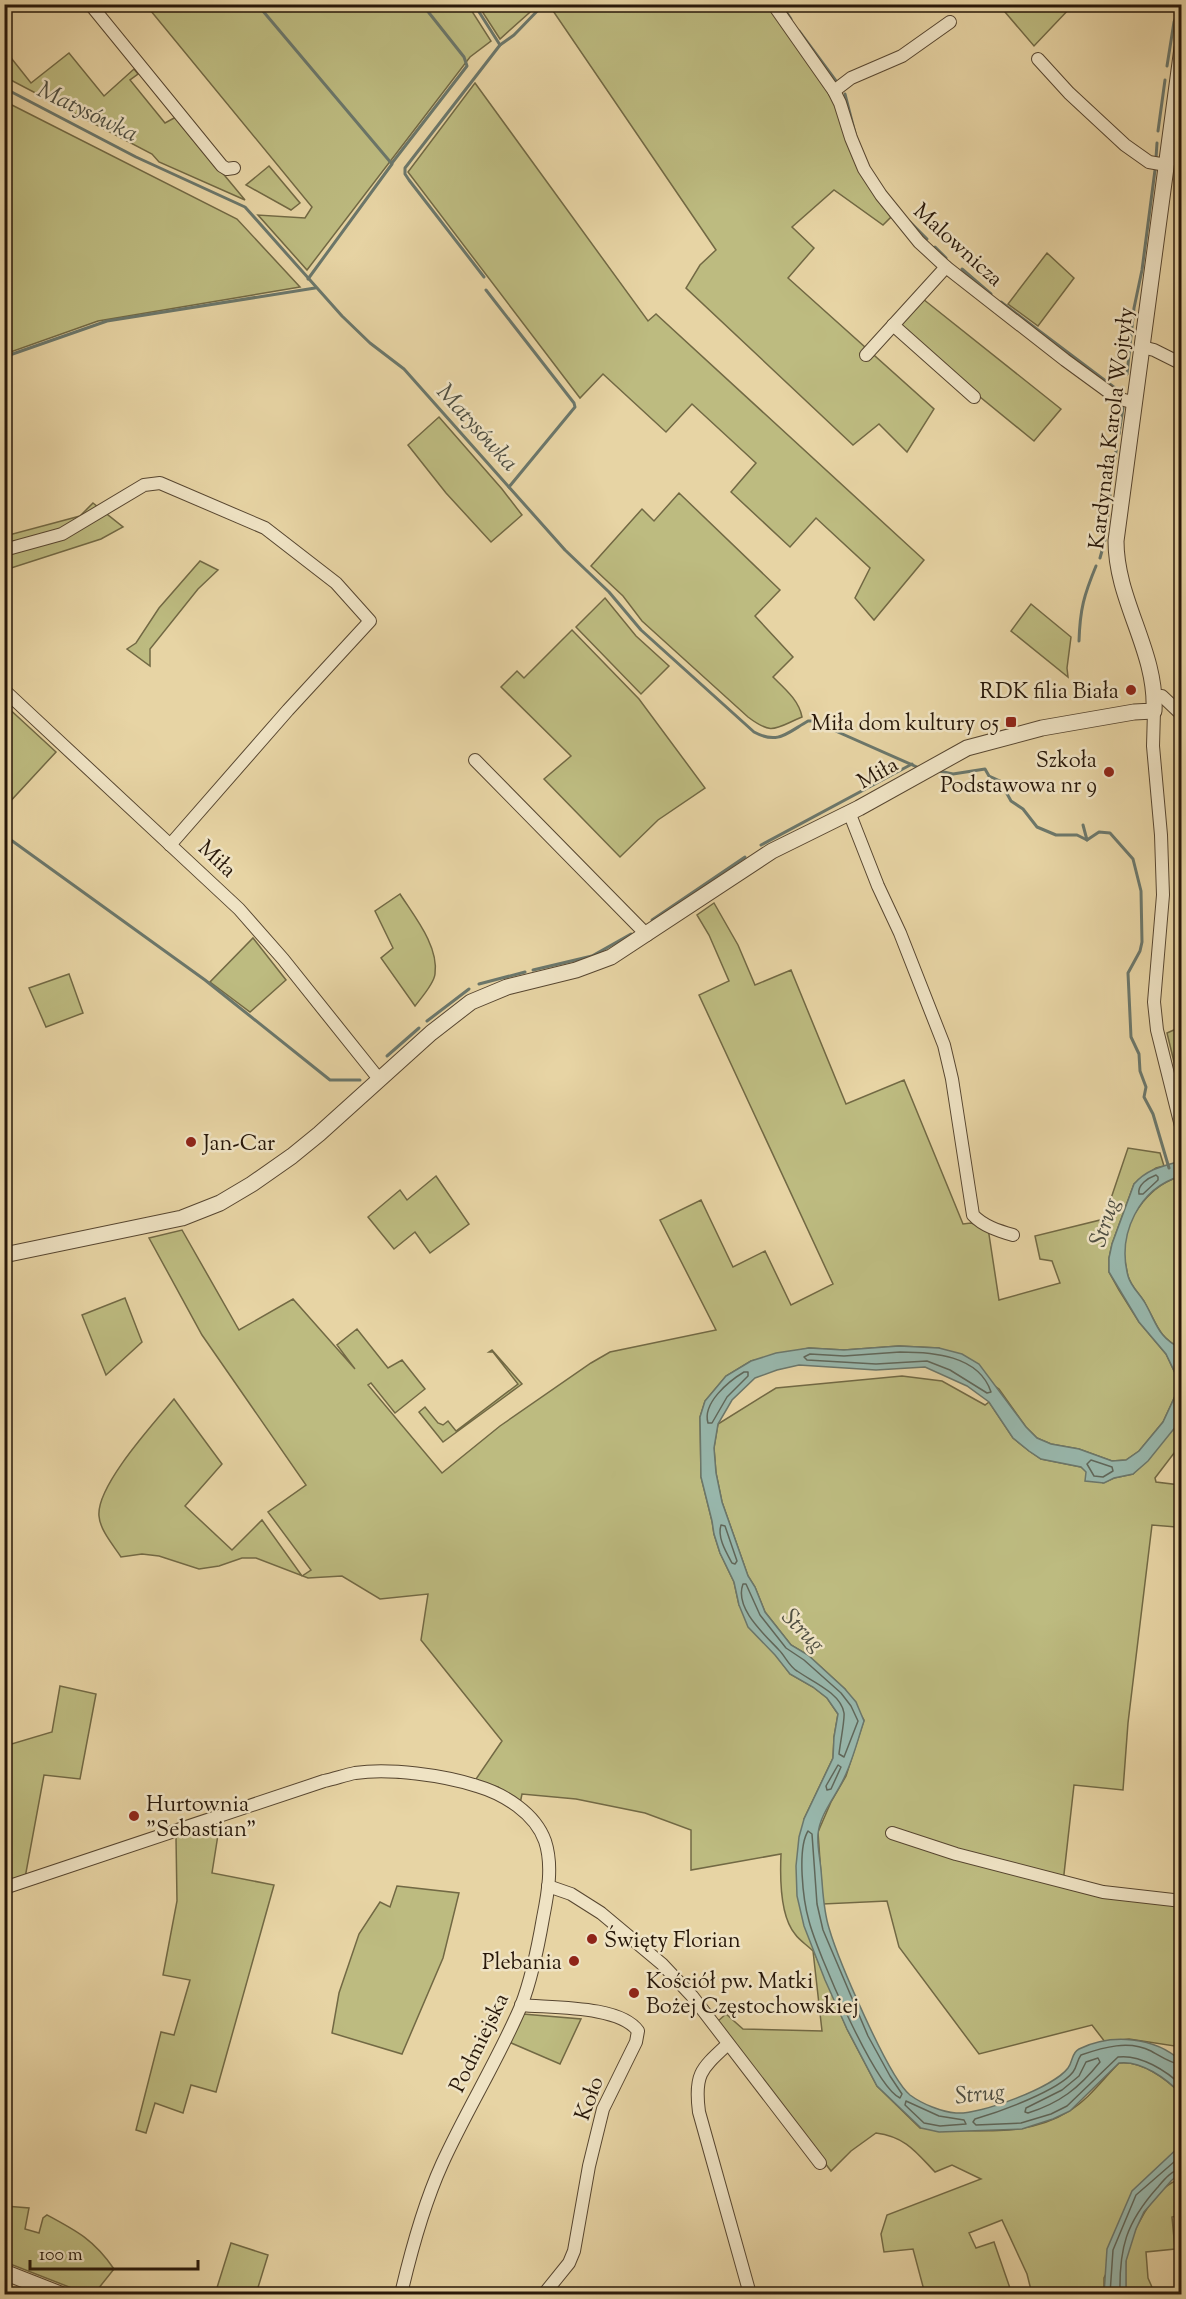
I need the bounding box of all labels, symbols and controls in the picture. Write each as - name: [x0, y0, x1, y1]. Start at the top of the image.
- water label: Matysówka: [31, 74, 143, 152]
- street label: Malownicza: [905, 197, 1009, 295]
- street label: Kardynała Karola Wojtyły: [1082, 305, 1144, 551]
- water label: Matysówka: [428, 377, 525, 480]
- place label: RDK filia Biała: [979, 677, 1119, 709]
- marker: RDK filia Biała: [1124, 683, 1138, 697]
- place label: Miła dom kultury 05: [811, 709, 999, 741]
- marker: Miła dom kultury 05: [1004, 715, 1018, 729]
- place label: Szkoła Podstawowa nr 9: [940, 746, 1097, 803]
- street label: Miła: [852, 750, 905, 799]
- marker: Szkoła Podstawowa nr 9: [1102, 765, 1116, 779]
- street label: Miła: [189, 834, 242, 886]
- place label: Jan-Car: [202, 1129, 275, 1161]
- marker: Jan-Car: [184, 1135, 198, 1149]
- water label: Strug: [1082, 1193, 1130, 1252]
- water label: Strug: [773, 1602, 832, 1661]
- place label: Hurtownia "Sebastian": [146, 1790, 256, 1847]
- marker: Hurtownia "Sebastian": [127, 1809, 141, 1823]
- place label: Święty Florian: [604, 1925, 741, 1958]
- marker: Święty Florian: [585, 1932, 599, 1946]
- place label: Plebania: [482, 1948, 562, 1980]
- marker: Plebania: [567, 1954, 581, 1968]
- place label: Kościół pw. Matki Bożej Częstochowskiej: [646, 1967, 859, 2024]
- marker: Kościół pw. Matki Bożej Częstochowskiej: [627, 1986, 641, 2000]
- street label: Podmiejska: [443, 1988, 519, 2099]
- street label: Koło: [568, 2072, 614, 2126]
- water label: Strug: [953, 2075, 1007, 2115]
- scale bar: [30, 2233, 198, 2271]
- text: 100 m: [39, 2243, 83, 2269]

